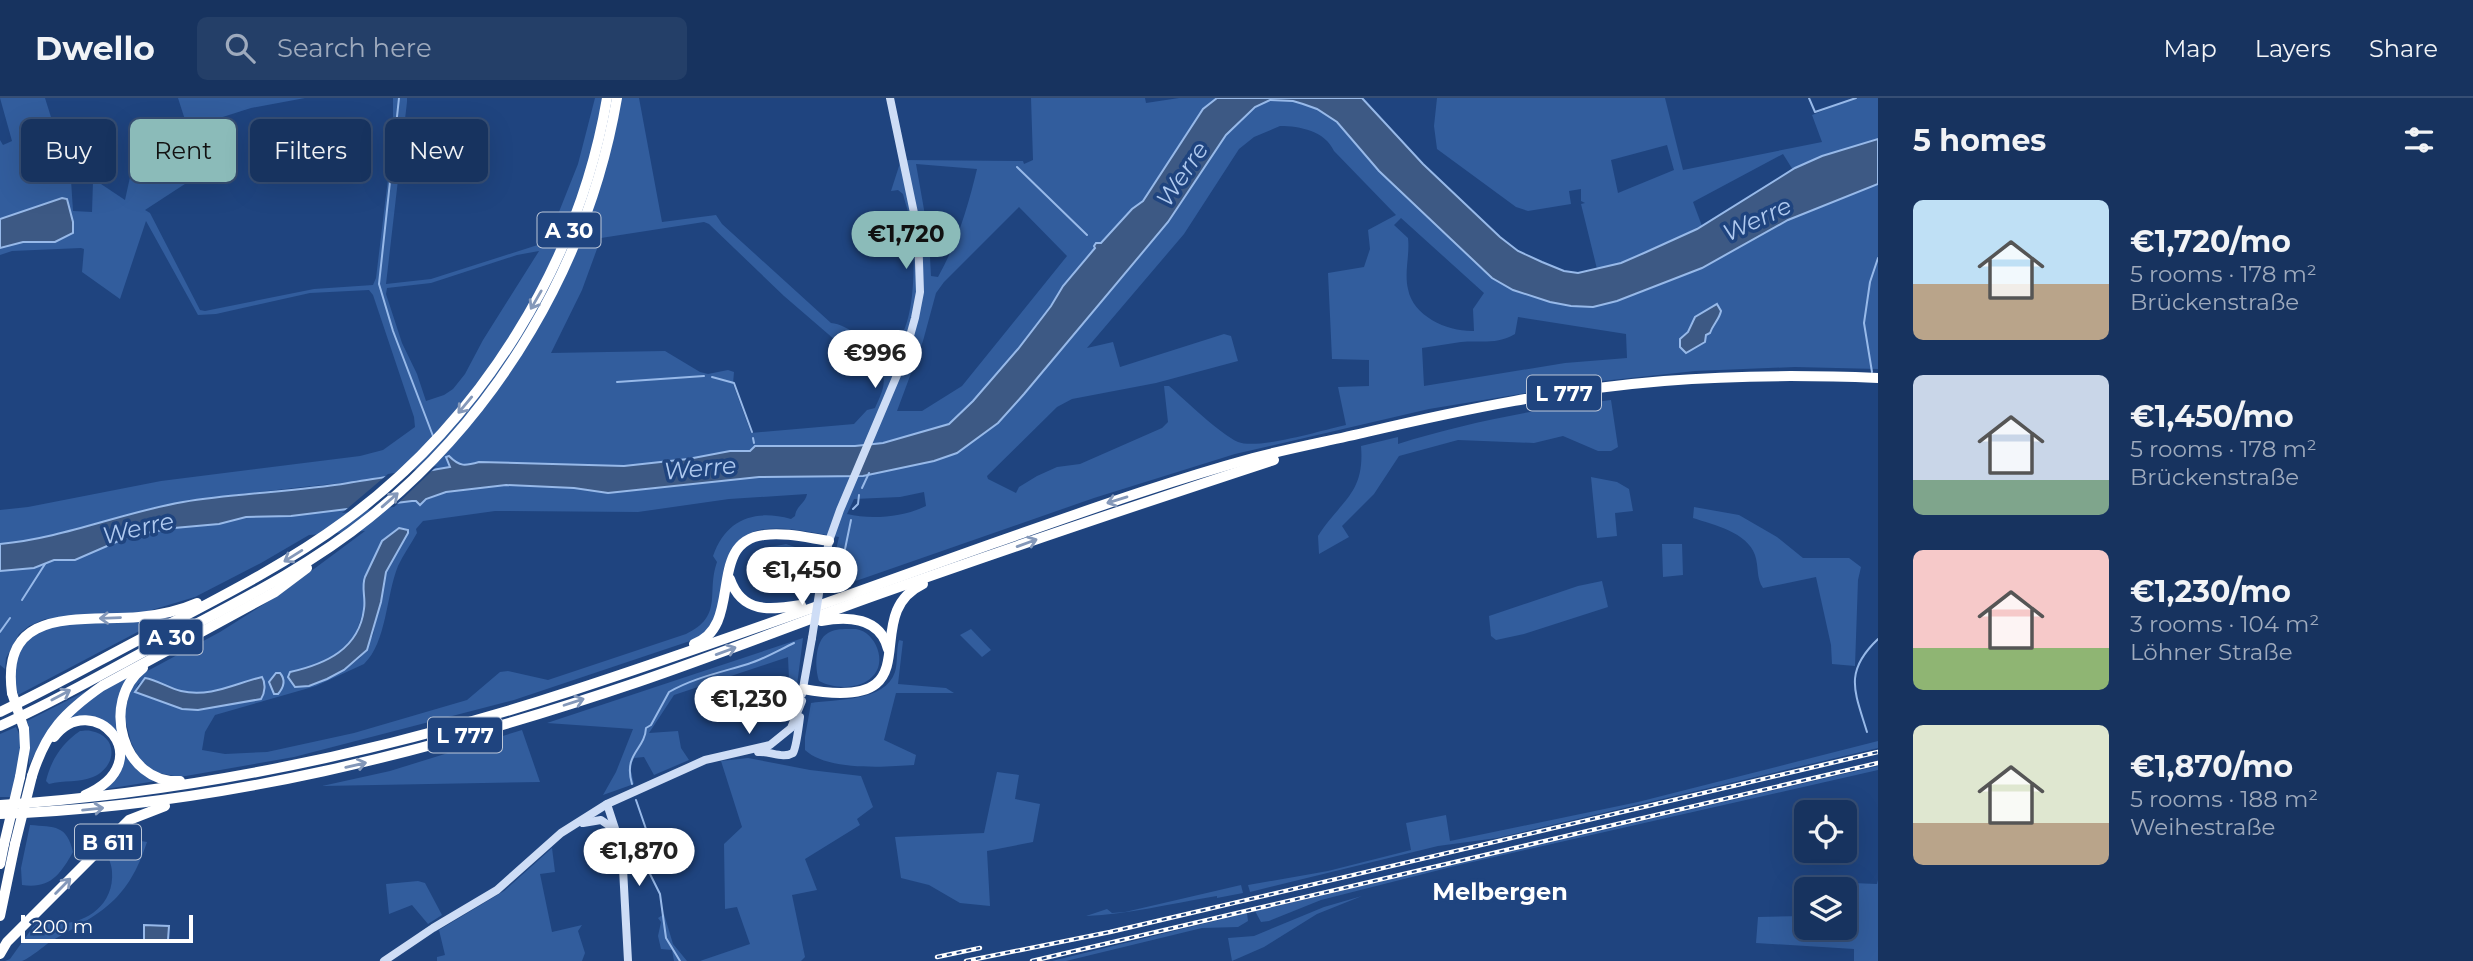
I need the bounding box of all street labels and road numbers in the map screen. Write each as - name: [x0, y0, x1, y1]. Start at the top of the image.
- road number: A 30: [538, 212, 600, 248]
- road number: L 777: [1527, 376, 1601, 410]
- road number: A 30: [140, 620, 202, 654]
- road number: L 777: [428, 718, 502, 752]
- road number: B 611: [75, 824, 141, 860]

